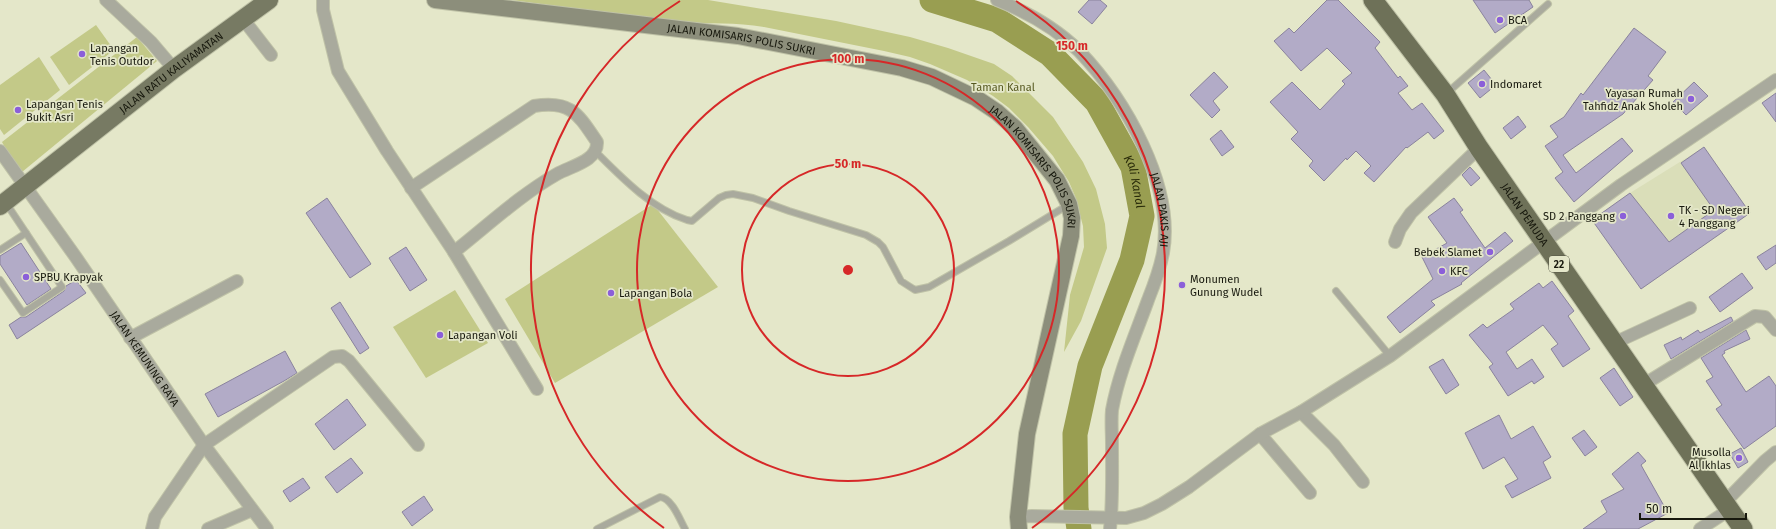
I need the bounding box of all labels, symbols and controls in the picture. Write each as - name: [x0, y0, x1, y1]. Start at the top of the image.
- place label: BCA: [1508, 14, 1528, 27]
- marker: BCA: [1495, 15, 1505, 25]
- street label: JALAN KOMISARIS POLIS SUKRI: [667, 22, 817, 58]
- street label: JALAN RATU KALIYAMATAN: [117, 29, 226, 117]
- text: 150 m: [1056, 39, 1088, 53]
- place label: Lapangan Tenis Outdor: [90, 42, 154, 68]
- marker: Lapangan Tenis Outdor: [77, 49, 87, 59]
- text: 100 m: [832, 52, 864, 66]
- place label: Indomaret: [1490, 78, 1542, 91]
- marker: Indomaret: [1477, 79, 1487, 89]
- park label: Taman Kanal: [971, 81, 1035, 94]
- place label: Yayasan Rumah Tahfidz Anak Sholeh: [1583, 87, 1683, 113]
- marker: Yayasan Rumah Tahfidz Anak Sholeh: [1686, 94, 1696, 104]
- place label: Lapangan Tenis Bukit Asri: [26, 98, 103, 124]
- street label: JALAN KOMISARIS POLIS SUKRI: [987, 103, 1078, 229]
- marker: Lapangan Tenis Bukit Asri: [13, 105, 23, 115]
- water label: Kali Kanal: [1121, 152, 1147, 209]
- text: 50 m: [835, 157, 861, 171]
- street label: JALAN PAKIS AJI: [1147, 171, 1171, 248]
- street label: JALAN PEMUDA: [1498, 181, 1551, 249]
- place label: TK - SD Negeri 4 Panggang: [1679, 204, 1750, 230]
- place label: SD 2 Panggang: [1543, 210, 1615, 223]
- marker: SD 2 Panggang: [1618, 211, 1628, 221]
- marker: TK - SD Negeri 4 Panggang: [1666, 211, 1676, 221]
- place label: Bebek Slamet: [1414, 246, 1482, 259]
- marker: Bebek Slamet: [1485, 247, 1495, 257]
- road number: 22: [1549, 256, 1569, 272]
- centre of rings: [841, 263, 855, 277]
- place label: KFC: [1450, 265, 1468, 278]
- marker: KFC: [1437, 266, 1447, 276]
- place label: SPBU Krapyak: [34, 271, 103, 284]
- marker: SPBU Krapyak: [21, 272, 31, 282]
- place label: Monumen Gunung Wudel: [1190, 273, 1262, 299]
- marker: Monumen Gunung Wudel: [1177, 280, 1187, 290]
- place label: Lapangan Bola: [619, 287, 692, 300]
- marker: Lapangan Bola: [606, 288, 616, 298]
- street label: JALAN KEMUNING RAYA: [107, 309, 182, 409]
- place label: Lapangan Voli: [448, 329, 518, 342]
- marker: Lapangan Voli: [435, 330, 445, 340]
- place label: Musolla Al Ikhlas: [1689, 446, 1731, 472]
- marker: Musolla Al Ikhlas: [1734, 453, 1744, 463]
- scale bar: [1640, 495, 1746, 521]
- text: 50 m: [1646, 502, 1672, 516]

